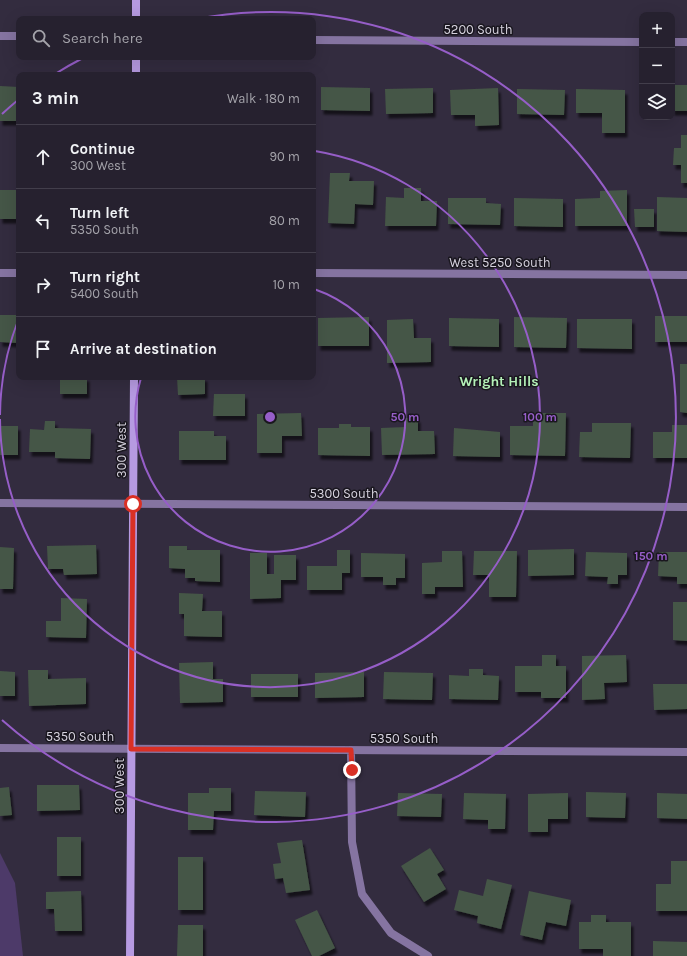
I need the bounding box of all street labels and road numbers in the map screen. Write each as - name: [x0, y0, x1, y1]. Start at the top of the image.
- street label: 5200 South: [444, 22, 512, 37]
- street label: West 5250 South: [449, 255, 551, 270]
- street label: 300 West: [114, 422, 129, 478]
- street label: 5300 South: [309, 486, 379, 501]
- street label: 5350 South: [46, 729, 114, 744]
- street label: 5350 South: [370, 731, 438, 746]
- street label: 300 West: [112, 758, 127, 814]

